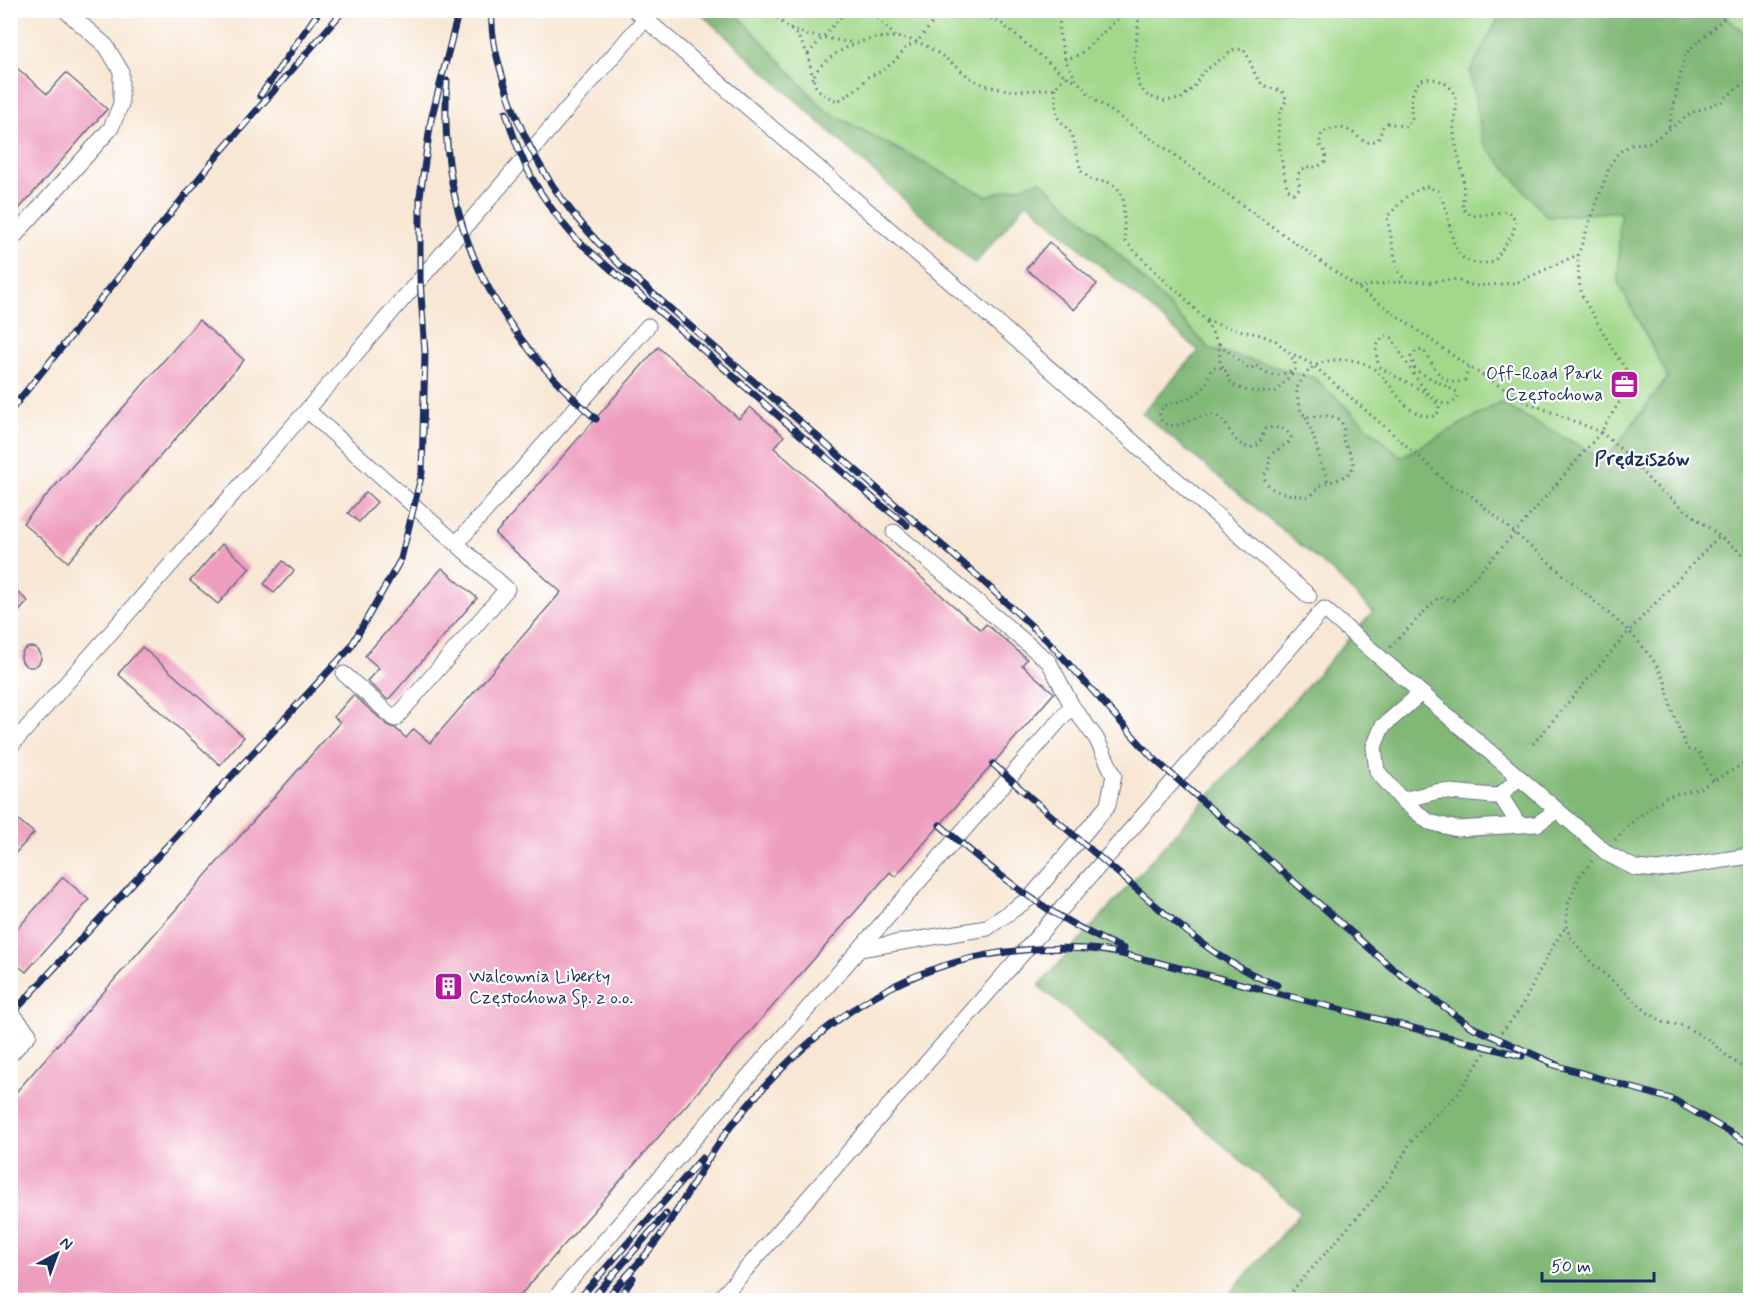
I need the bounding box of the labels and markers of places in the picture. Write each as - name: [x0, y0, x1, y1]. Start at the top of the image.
- place label: Off-Road Park Częstochowa: [1486, 362, 1603, 407]
- office icon: Off-Road Park Częstochowa: [1608, 368, 1640, 400]
- place label: Walcownia Liberty Częstochowa Sp. z o.o.: [469, 965, 633, 1010]
- building icon: Walcownia Liberty Częstochowa Sp. z o.o.: [432, 971, 464, 1003]

